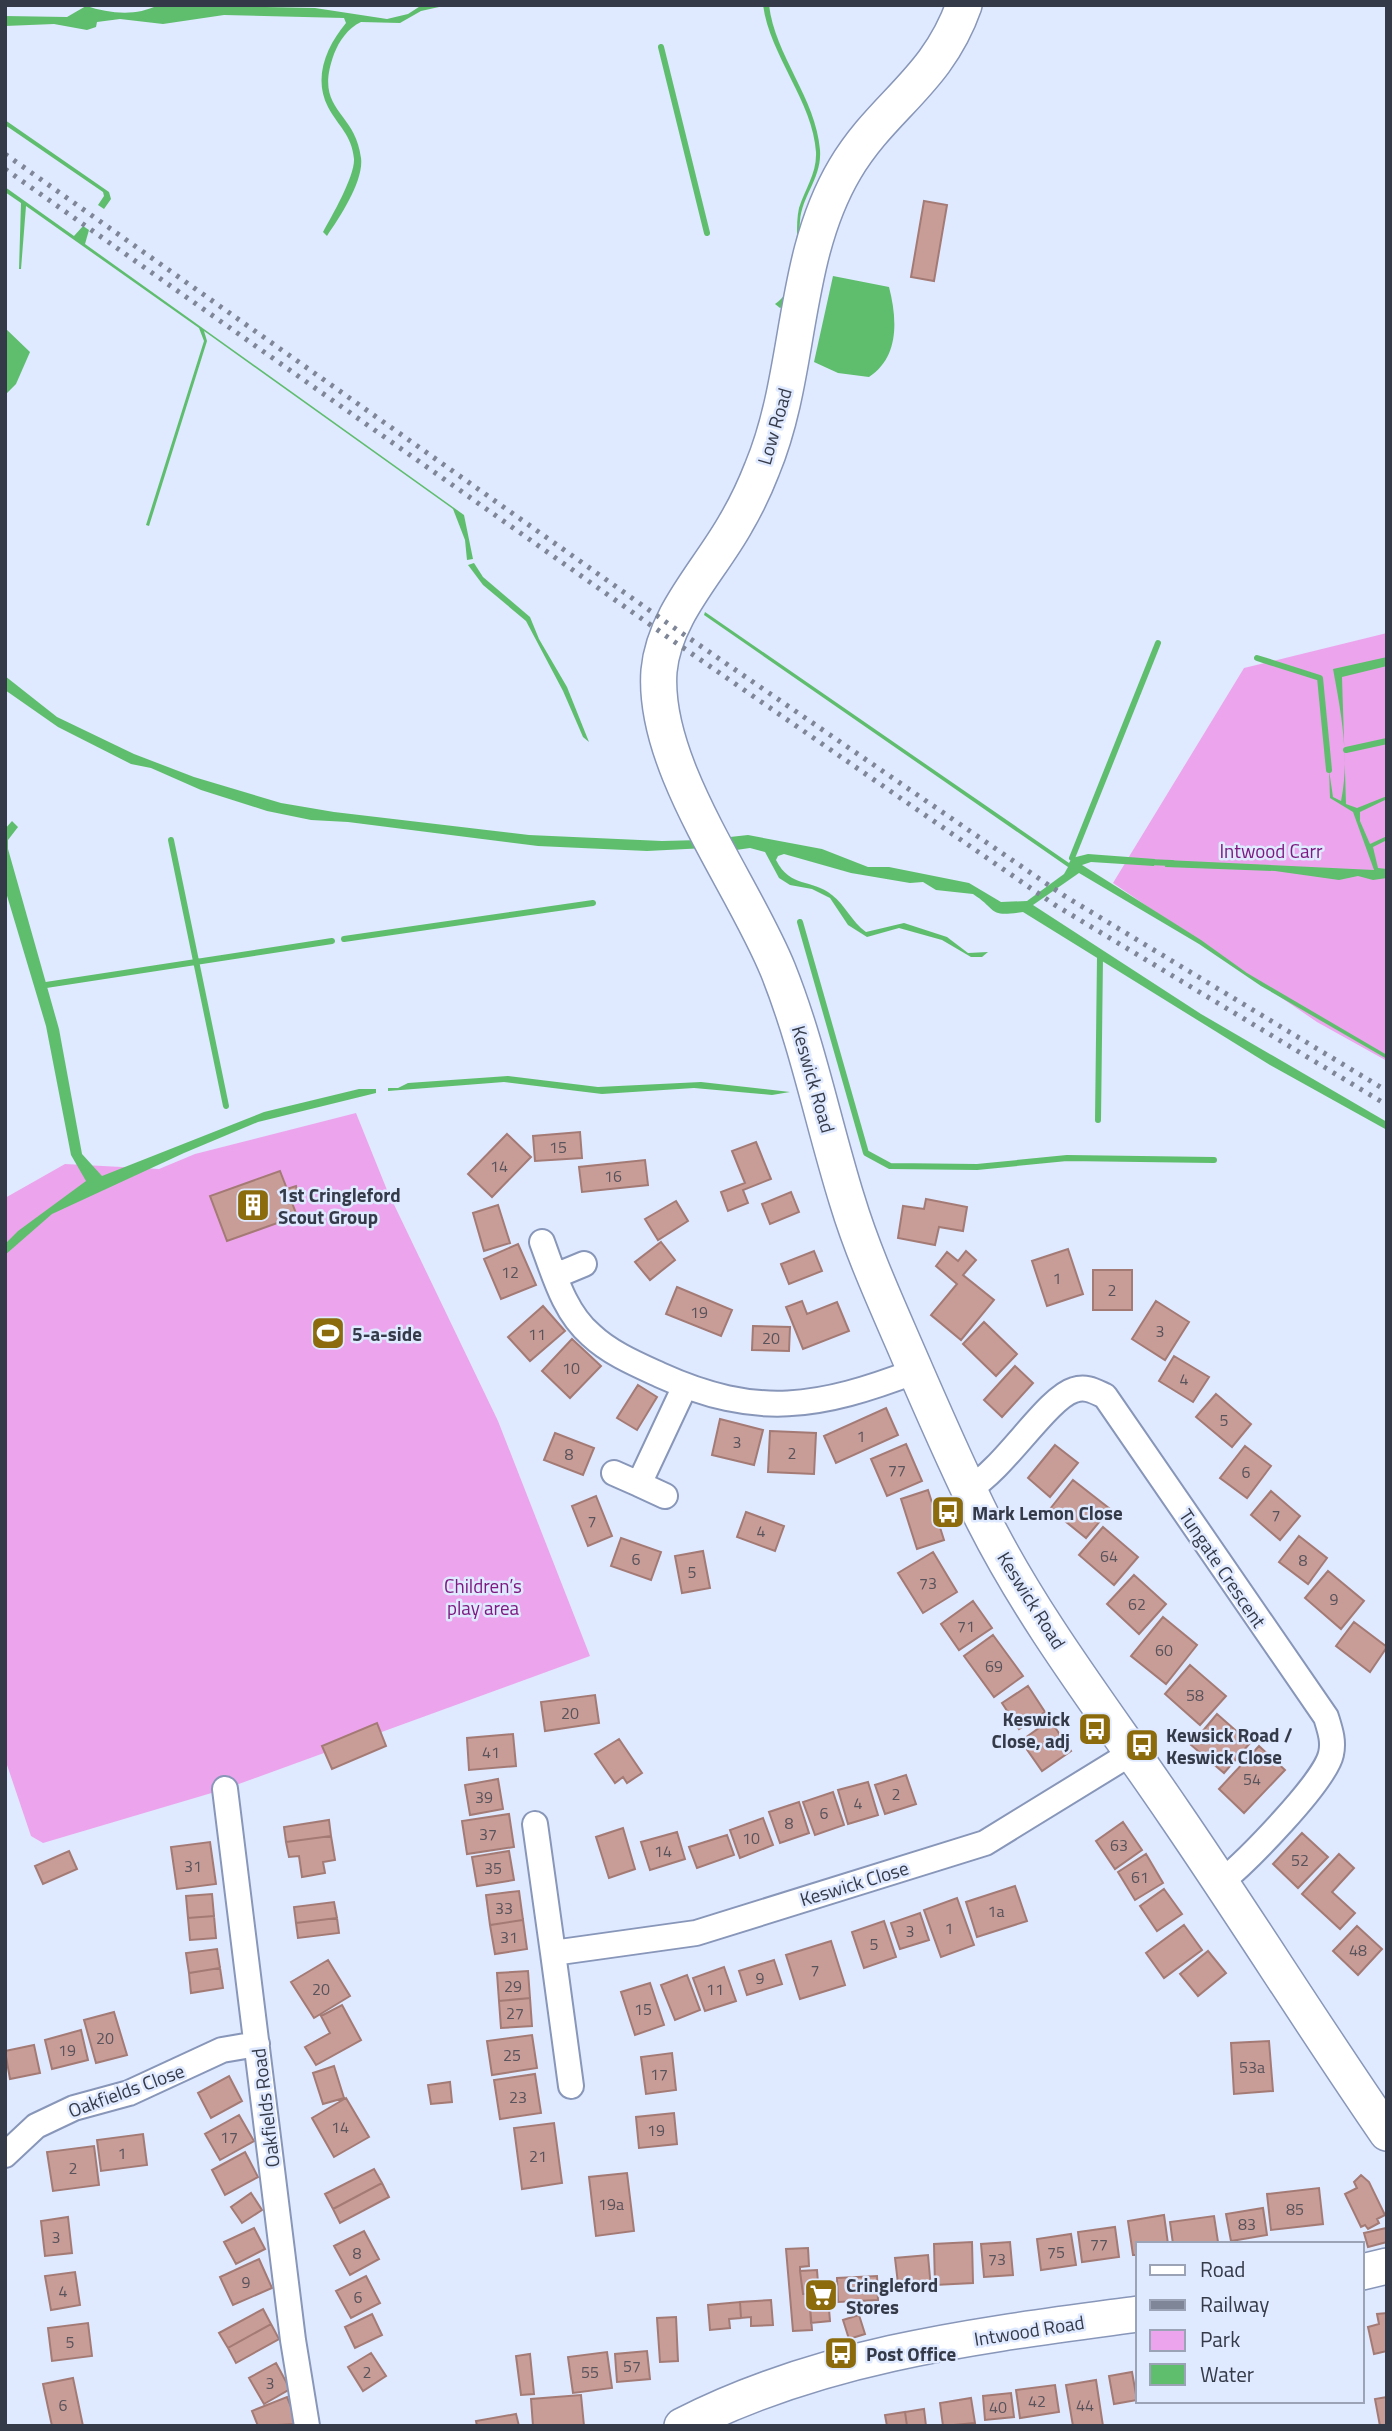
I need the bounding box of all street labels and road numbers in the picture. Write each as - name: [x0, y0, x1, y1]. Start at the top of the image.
- street label: Low Road: [749, 384, 799, 468]
- street label: Keswick Road: [785, 1022, 843, 1136]
- street label: Tungate Crescent: [1172, 1503, 1274, 1634]
- street label: Keswick Road: [990, 1546, 1074, 1654]
- street label: Keswick Close: [796, 1853, 912, 1913]
- street label: Oakfields Road: [243, 2047, 287, 2169]
- street label: Oakfields Close: [64, 2056, 188, 2124]
- street label: Intwood Road: [972, 2307, 1086, 2353]

